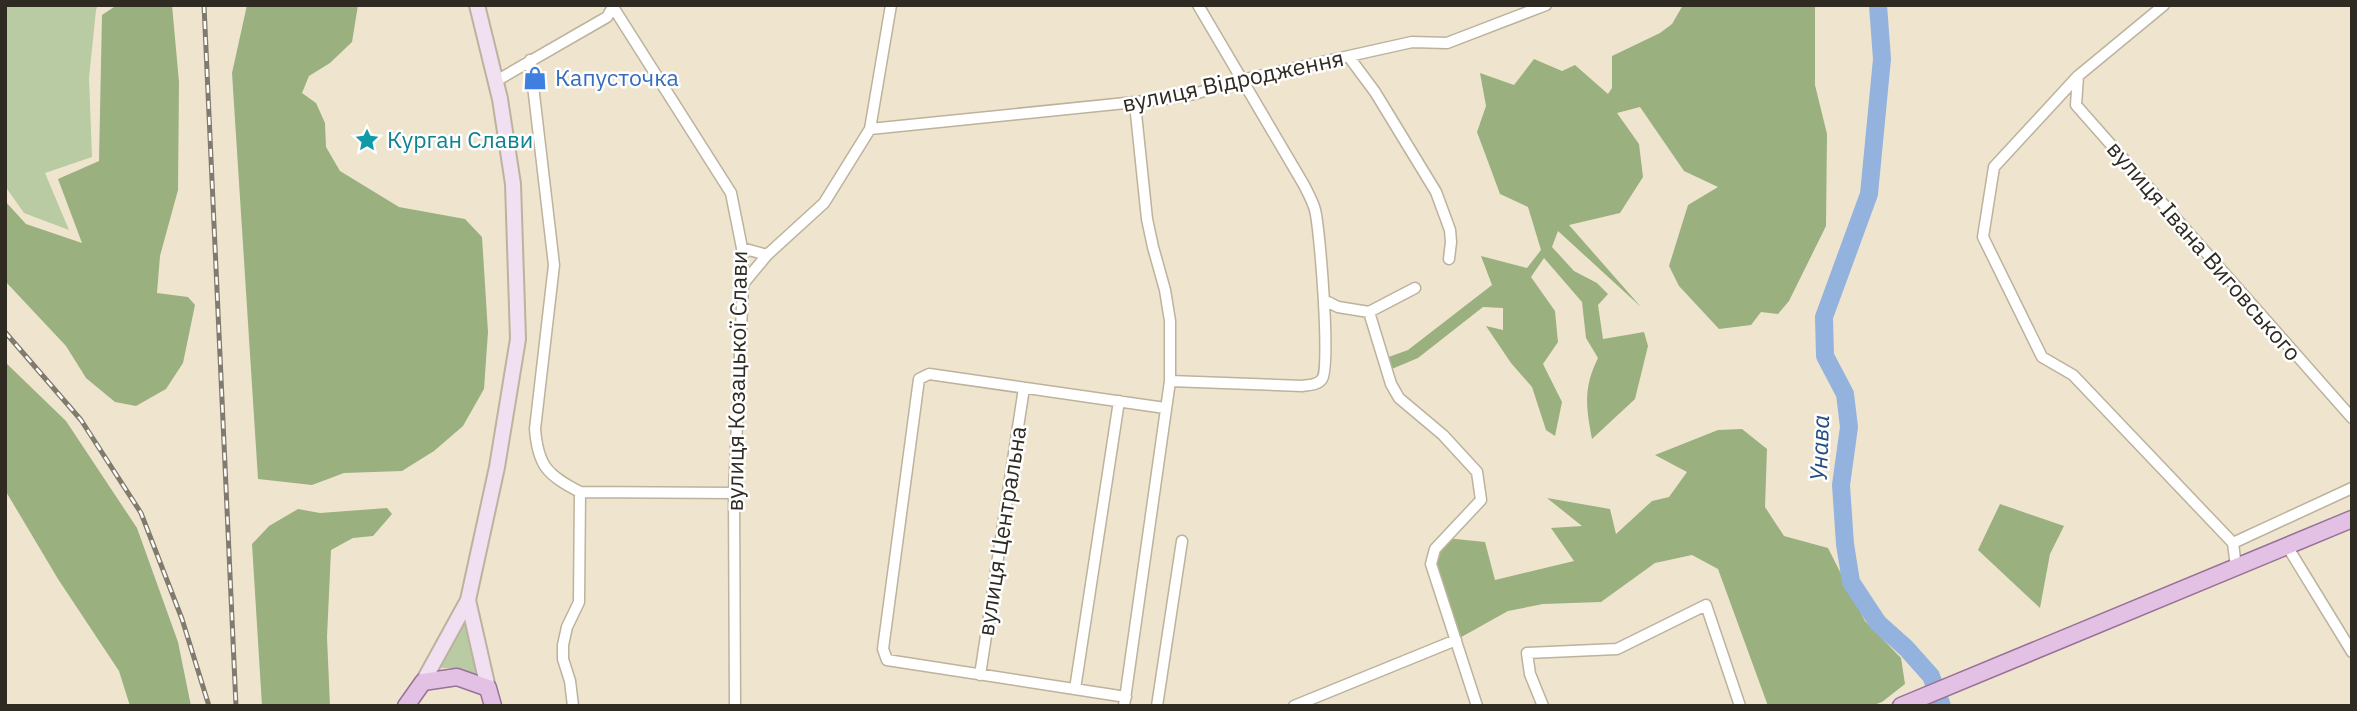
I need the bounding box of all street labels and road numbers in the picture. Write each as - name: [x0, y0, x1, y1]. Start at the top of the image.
- street label: вулиця Відродження: [1119, 42, 1346, 118]
- street label: вулиця Івана Виговського: [2101, 134, 2309, 367]
- street label: вулиця Козацької Слави: [719, 250, 753, 512]
- street label: вулиця Центральна: [970, 424, 1032, 638]

